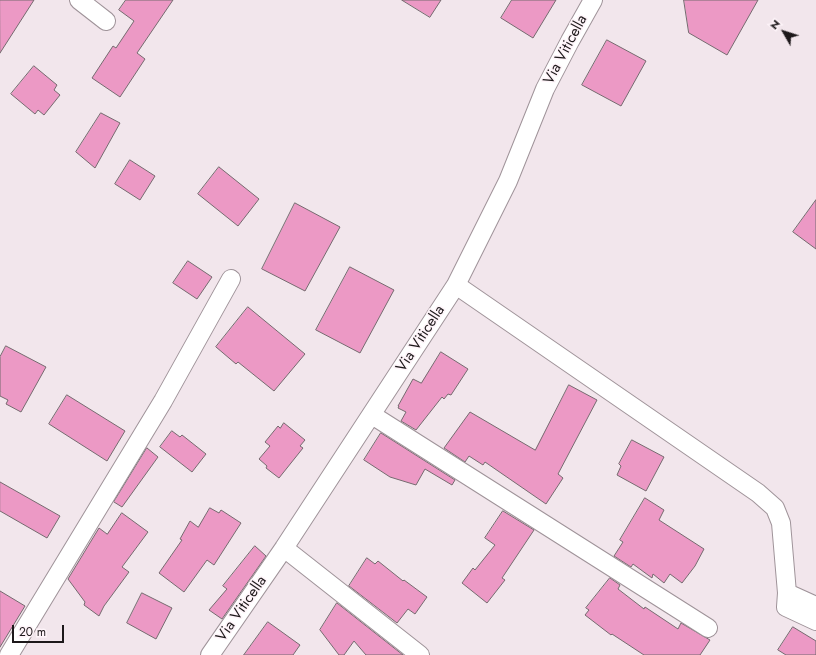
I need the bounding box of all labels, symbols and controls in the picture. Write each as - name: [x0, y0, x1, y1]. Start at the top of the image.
- street label: Via Viticella: [540, 12, 592, 88]
- north arrow: [764, 12, 804, 52]
- text: N: [766, 16, 784, 33]
- street label: Via Viticella: [393, 302, 449, 376]
- street label: Via Viticella: [213, 573, 271, 645]
- scale bar: [14, 617, 66, 643]
- text: 20 m: [19, 623, 46, 641]

